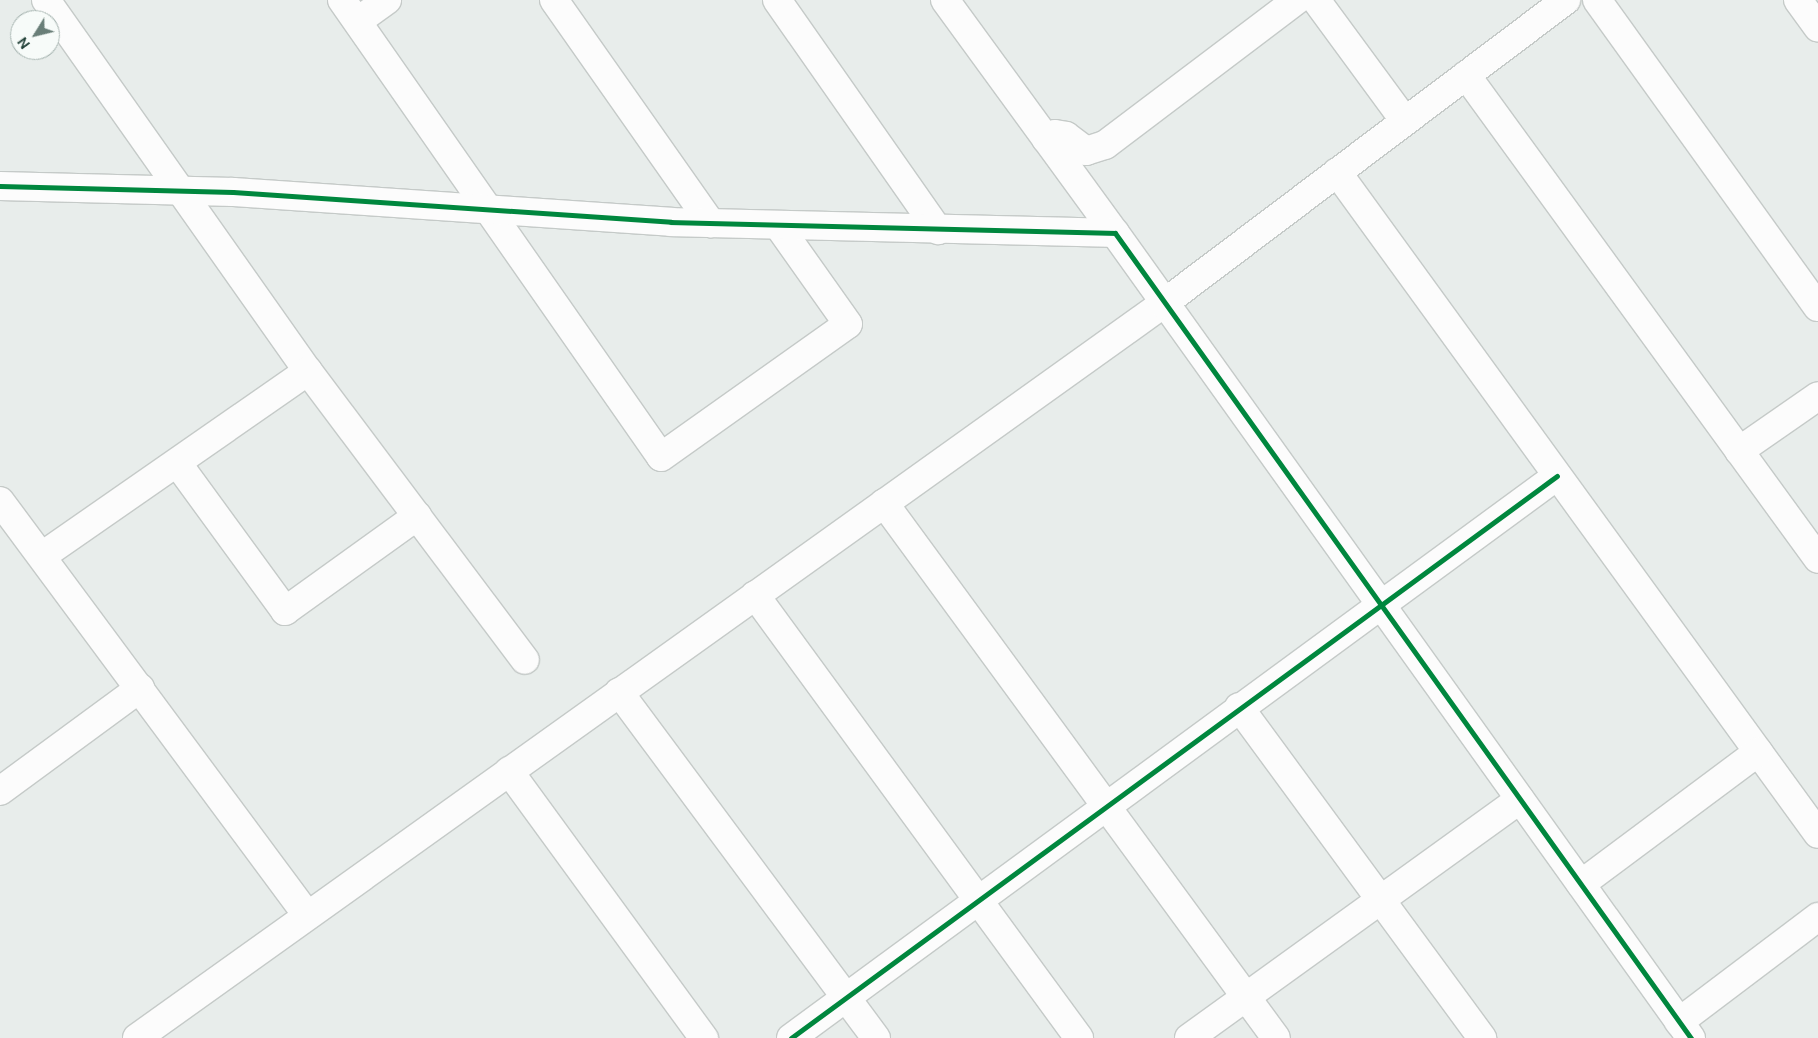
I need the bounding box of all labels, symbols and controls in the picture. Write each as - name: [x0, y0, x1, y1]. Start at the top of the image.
- north arrow: [10, 10, 60, 60]
- text: N: [13, 34, 34, 53]

